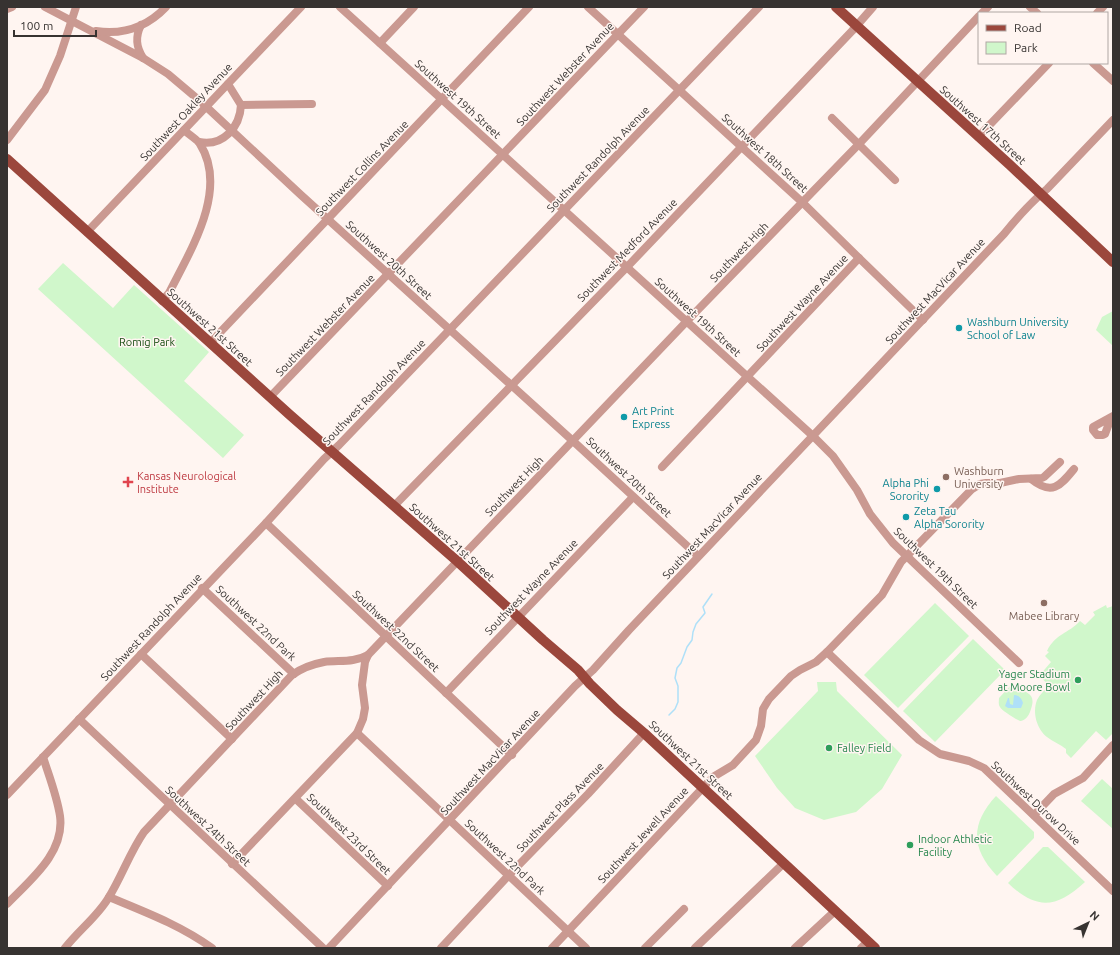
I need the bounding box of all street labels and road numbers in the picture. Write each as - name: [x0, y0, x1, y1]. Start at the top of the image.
- street label: Southwest Webster Avenue: [514, 20, 616, 128]
- street label: Southwest 19th Street: [413, 57, 504, 141]
- street label: Southwest Oakley Avenue: [138, 61, 234, 163]
- street label: Southwest 17th Street: [938, 83, 1029, 167]
- street label: Southwest Randolph Avenue: [544, 104, 652, 214]
- street label: Southwest 18th Street: [720, 111, 811, 195]
- street label: Southwest Collins Avenue: [313, 118, 411, 218]
- street label: Southwest Medford Avenue: [575, 196, 679, 304]
- street label: Southwest 20th Street: [344, 218, 435, 302]
- street label: Southwest High: [708, 220, 770, 284]
- street label: Southwest MacVicar Avenue: [883, 236, 987, 346]
- street label: Southwest Wayne Avenue: [754, 252, 850, 354]
- street label: Southwest Webster Avenue: [273, 272, 377, 378]
- street label: Southwest 19th Street: [653, 275, 744, 359]
- street label: Southwest 21st Street: [165, 286, 255, 369]
- street label: Southwest Randolph Avenue: [320, 337, 428, 447]
- street label: Southwest 20th Street: [584, 435, 674, 520]
- street label: Southwest High: [483, 454, 545, 518]
- street label: Southwest MacVicar Avenue: [660, 471, 764, 581]
- street label: Southwest 21st Street: [407, 501, 497, 584]
- street label: Southwest 19th Street: [892, 525, 981, 612]
- street label: Southwest Wayne Avenue: [482, 537, 580, 637]
- street label: Southwest Randolph Avenue: [98, 571, 204, 683]
- street label: Southwest 22nd Park: [214, 583, 299, 663]
- street label: Southwest 22nd Street: [350, 588, 442, 675]
- street label: Southwest High: [223, 667, 285, 733]
- street label: Southwest MacVicar Avenue: [438, 707, 542, 817]
- street label: Southwest 21st Street: [647, 718, 736, 802]
- street label: Southwest Durow Drive: [989, 759, 1083, 847]
- street label: Southwest Plass Avenue: [514, 760, 606, 854]
- street label: Southwest 24th Street: [163, 784, 253, 869]
- street label: Southwest Jewell Avenue: [595, 785, 691, 885]
- street label: Southwest 23rd Street: [305, 791, 394, 878]
- street label: Southwest 22nd Park: [463, 817, 548, 897]

